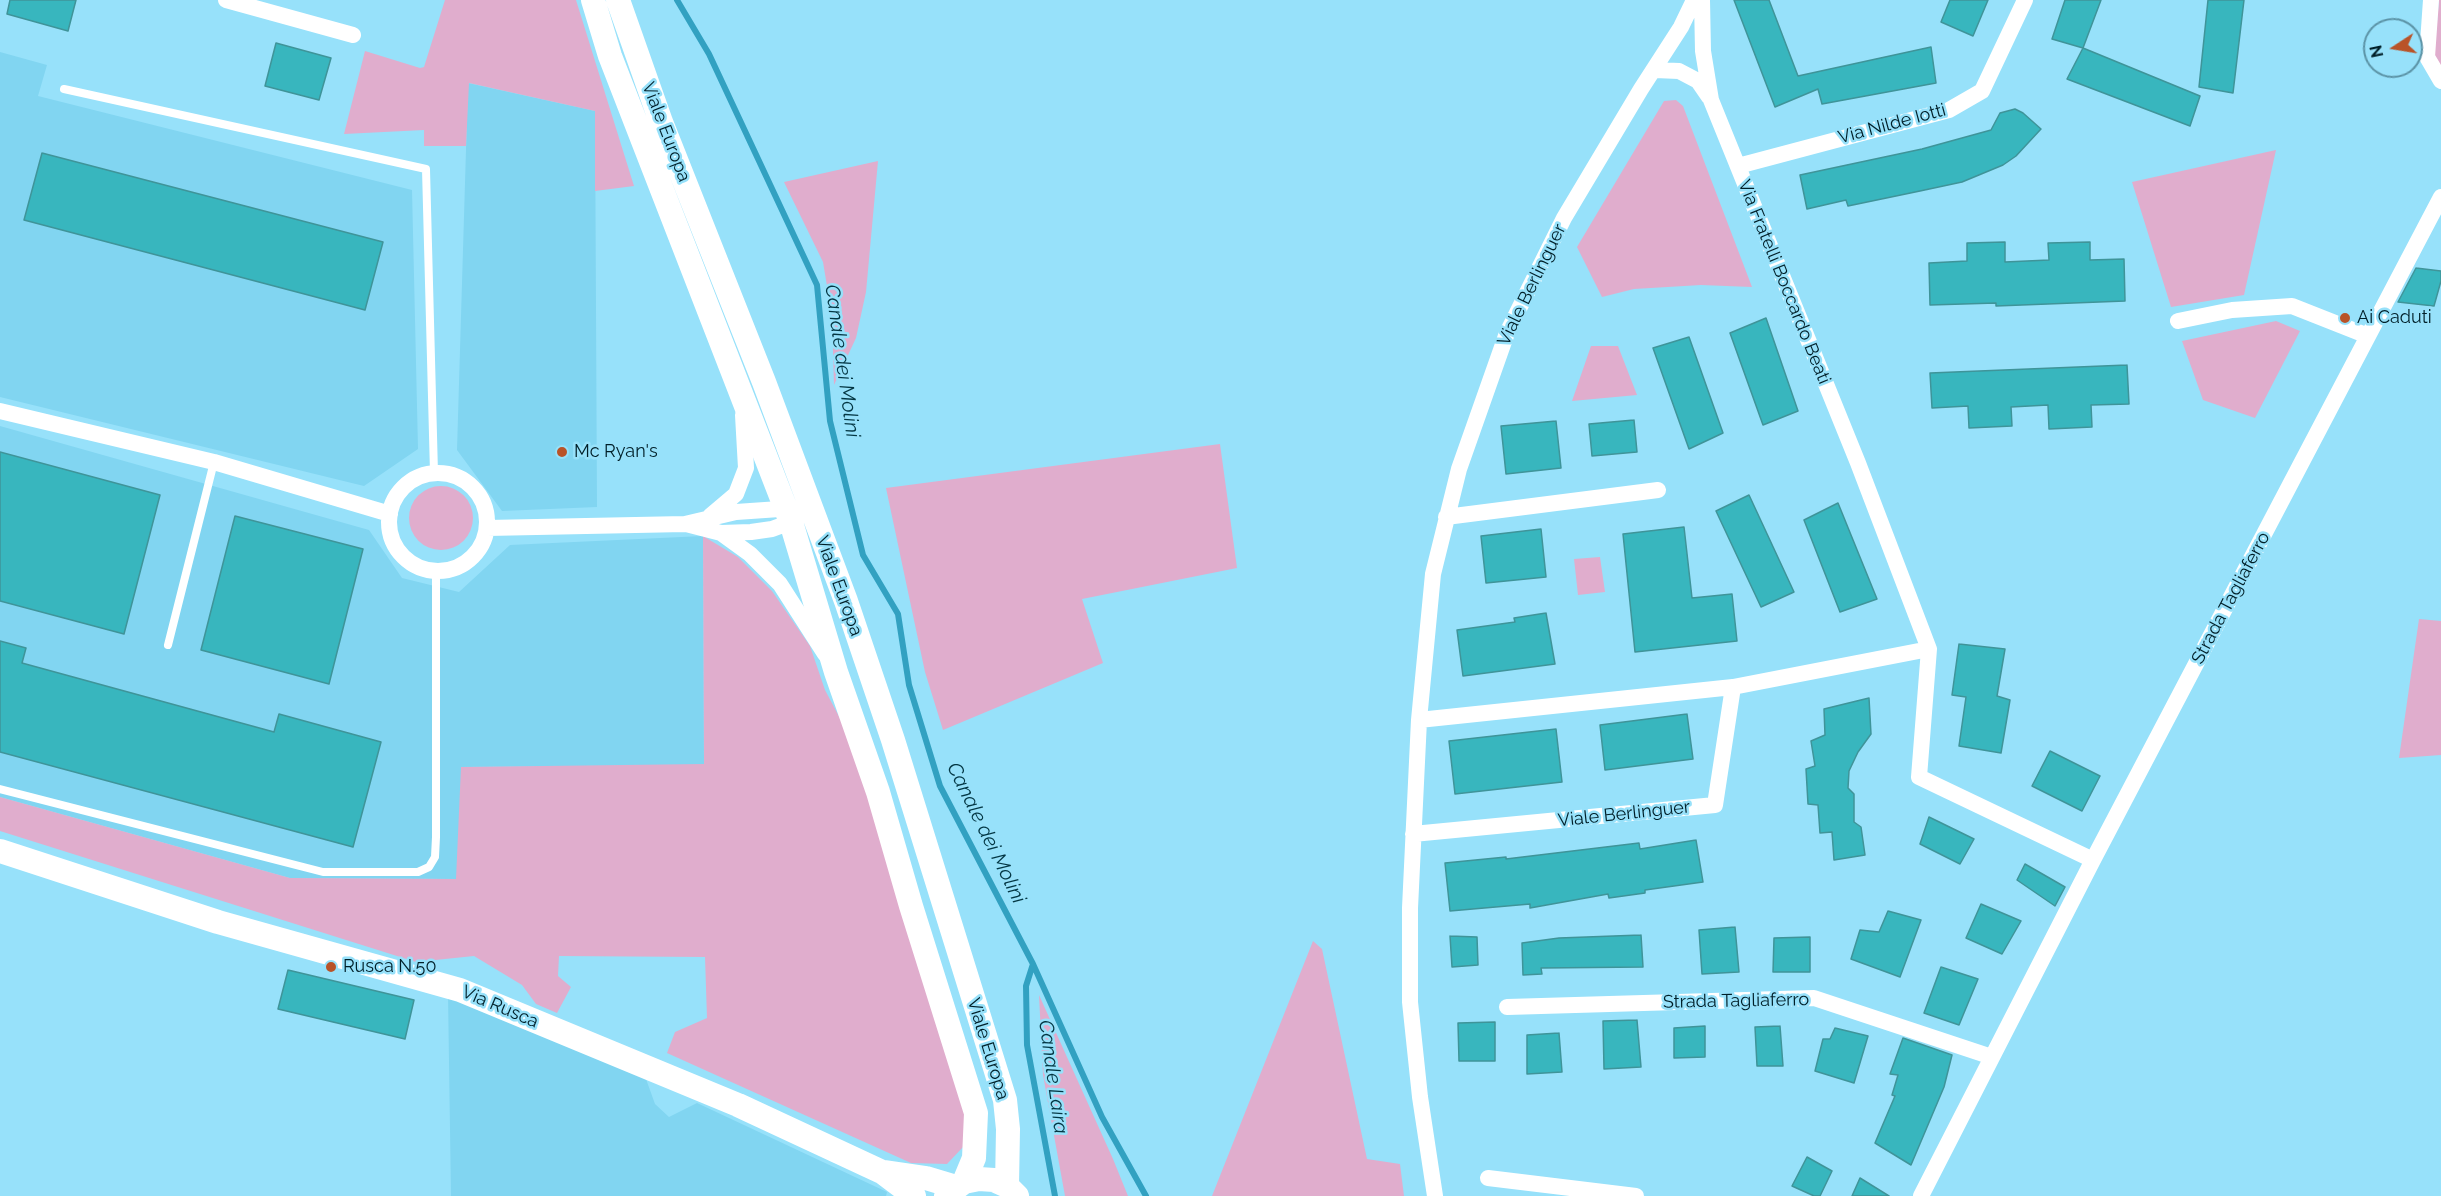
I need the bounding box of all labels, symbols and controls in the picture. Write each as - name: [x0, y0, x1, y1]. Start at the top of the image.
- north arrow: [2363, 18, 2423, 78]
- text: N: [2366, 43, 2387, 59]
- street label: Viale Europa: [637, 79, 695, 185]
- street label: Via Nilde Iotti: [1836, 99, 1948, 149]
- street label: Via Fratelli Boccardo Beati: [1733, 177, 1835, 387]
- street label: Viale Berlinguer: [1493, 221, 1571, 349]
- water label: Canale dei Molini: [819, 283, 865, 439]
- place label: Ai Caduti: [2357, 307, 2432, 329]
- marker: Ai Caduti: [2338, 311, 2352, 325]
- place label: Mc Ryan's: [574, 441, 658, 463]
- marker: Mc Ryan's: [555, 445, 569, 459]
- street label: Strada Tagliaferro: [2187, 528, 2275, 668]
- street label: Viale Europa: [811, 533, 867, 639]
- water label: Canale dei Molini: [941, 759, 1031, 907]
- street label: Viale Berlinguer: [1557, 796, 1691, 832]
- place label: Rusca N.50: [343, 956, 436, 978]
- marker: Rusca N.50: [324, 960, 338, 974]
- street label: Via Rusca: [458, 981, 542, 1033]
- street label: Strada Tagliaferro: [1663, 989, 1809, 1013]
- street label: Viale Europa: [962, 996, 1014, 1102]
- water label: Canale Laira: [1033, 1019, 1073, 1135]

